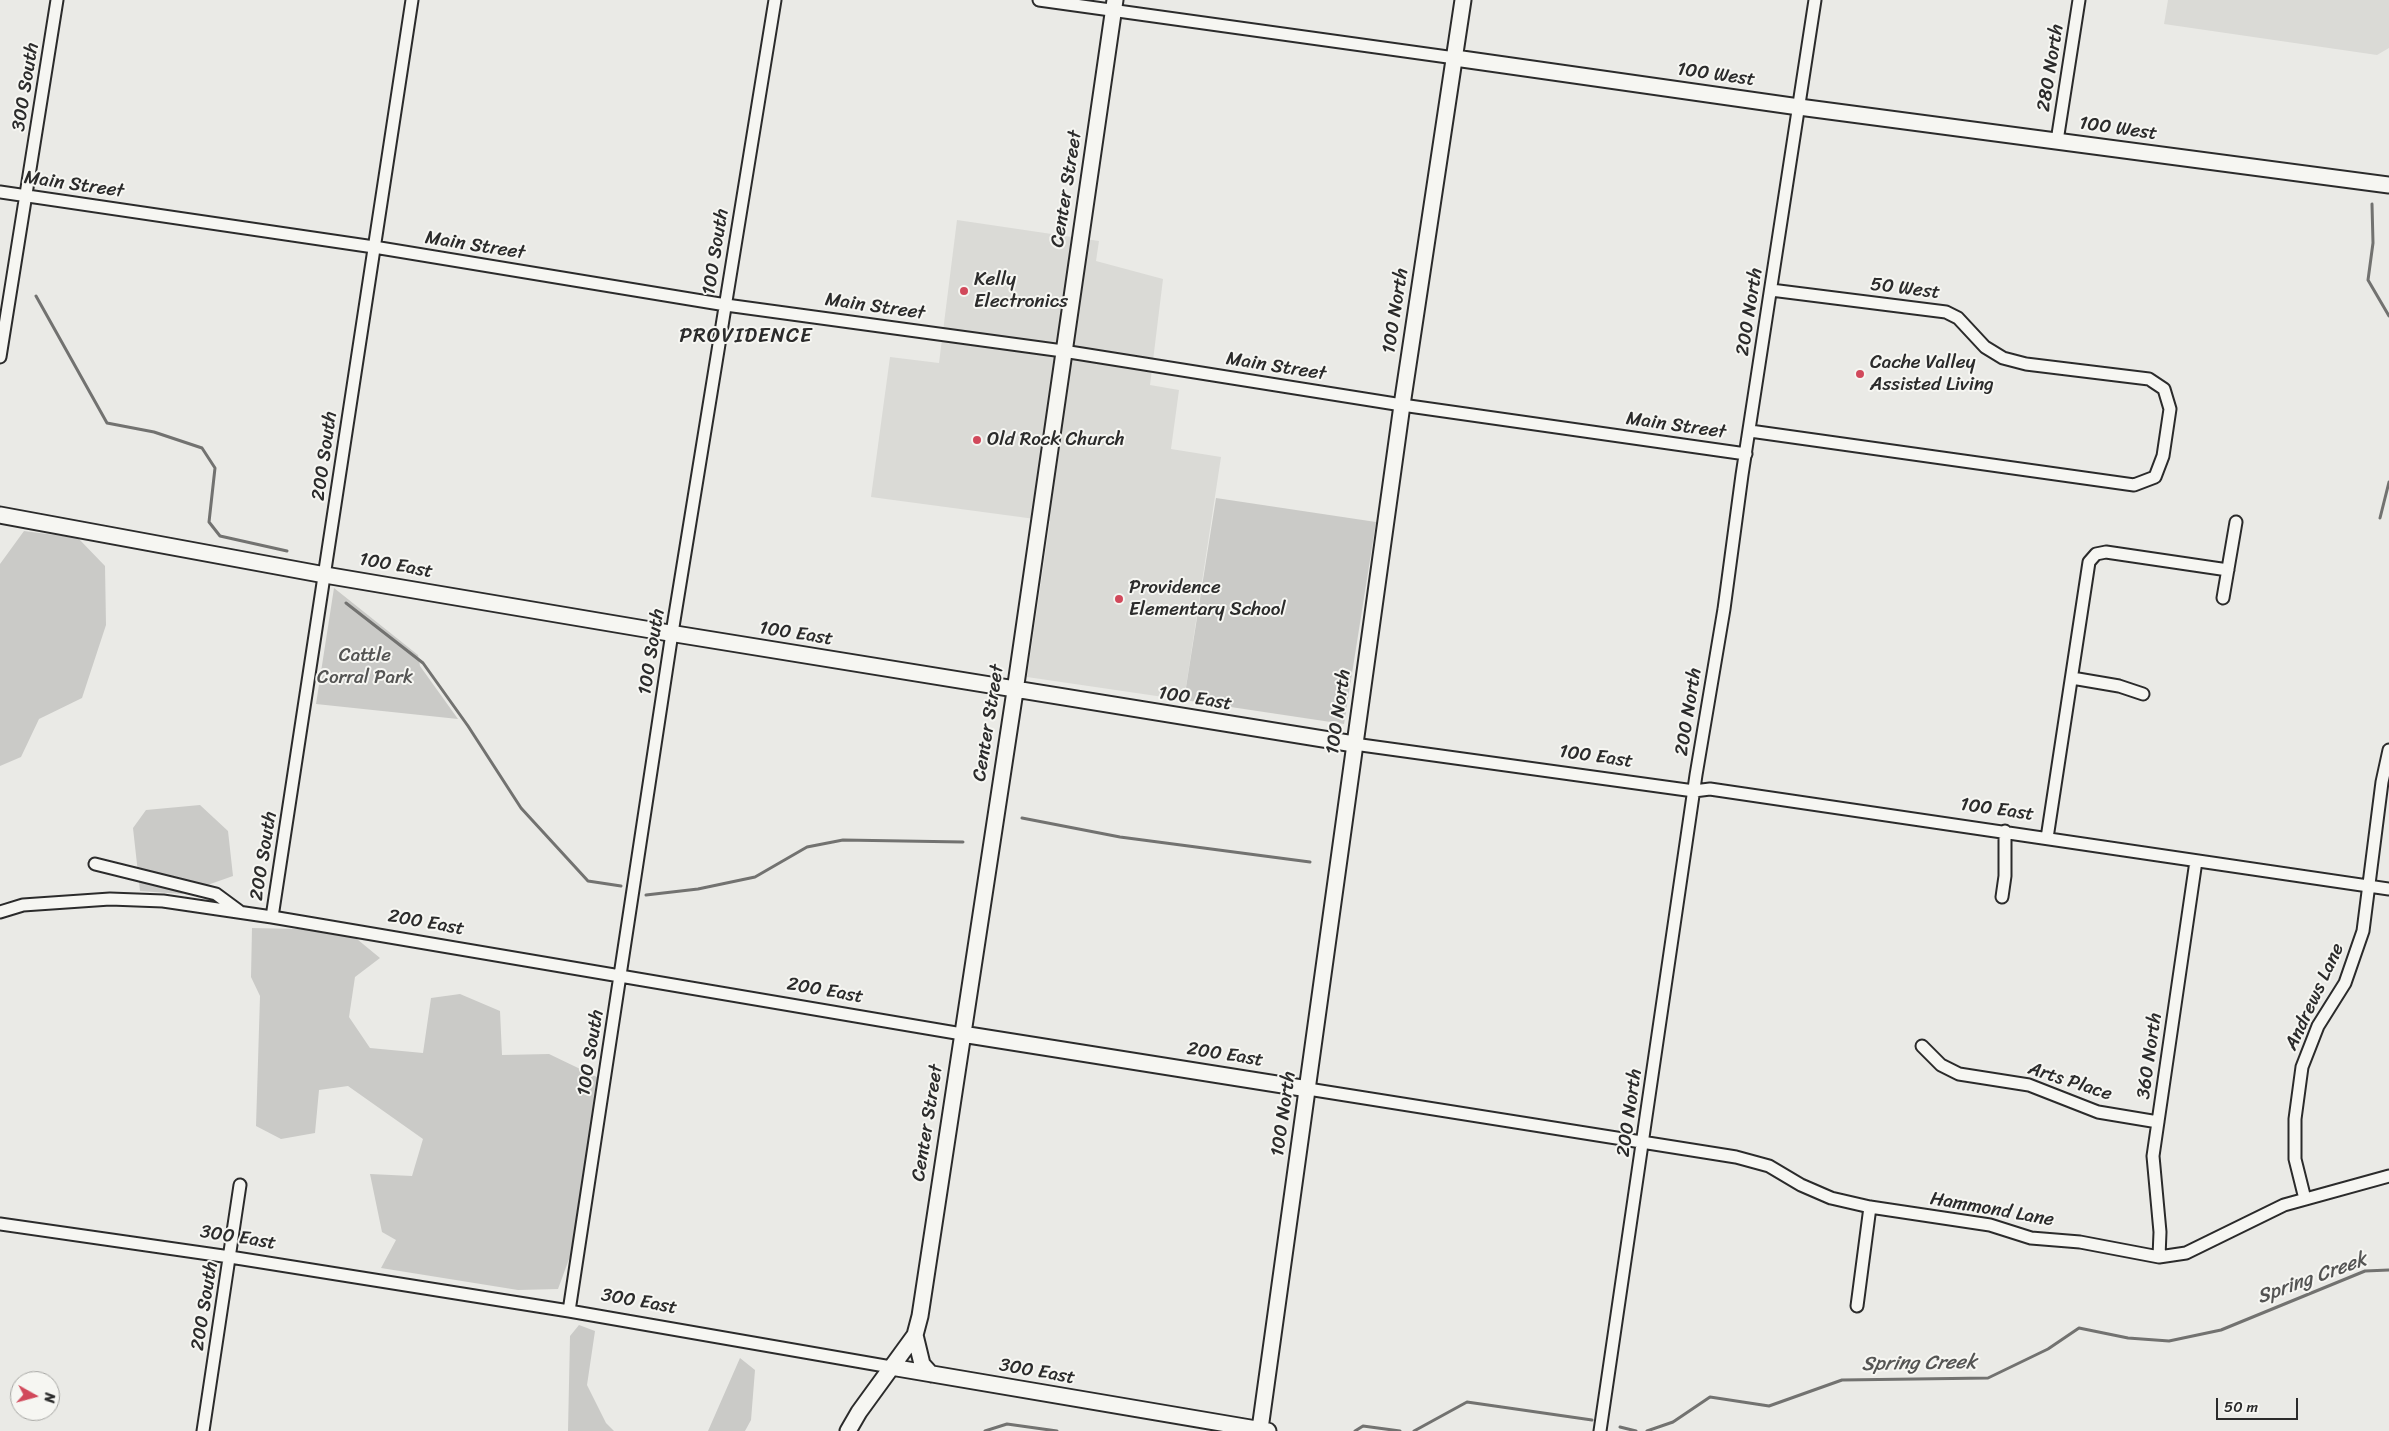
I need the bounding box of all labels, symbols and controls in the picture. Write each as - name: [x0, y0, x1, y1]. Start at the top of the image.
- street label: 280 North: [2033, 23, 2069, 113]
- street label: 300 South: [8, 41, 44, 133]
- street label: 100 West: [1676, 58, 1756, 92]
- street label: 100 West: [2078, 112, 2158, 146]
- street label: Center Street: [1047, 129, 1087, 249]
- street label: Main Street: [23, 167, 125, 203]
- street label: 100 South: [698, 207, 734, 297]
- street label: Main Street: [423, 227, 527, 265]
- street label: 200 North: [1732, 266, 1768, 358]
- street label: 100 North: [1378, 267, 1414, 355]
- place label: Kelly Electronics: [974, 269, 1068, 313]
- street label: 50 West: [1869, 273, 1941, 305]
- marker: Kelly Electronics: [958, 285, 970, 297]
- street label: Main Street: [824, 289, 926, 325]
- district label: PROVIDENCE: [679, 324, 813, 350]
- street label: Main Street: [1224, 348, 1328, 386]
- place label: Cache Valley Assisted Living: [1870, 352, 1994, 396]
- marker: Cache Valley Assisted Living: [1854, 368, 1866, 380]
- street label: Main Street: [1625, 408, 1727, 444]
- street label: 200 South: [307, 410, 343, 502]
- place label: Old Rock Church: [987, 429, 1125, 451]
- marker: Old Rock Church: [971, 434, 983, 446]
- street label: 100 East: [357, 548, 435, 584]
- place label: Providence Elementary School: [1129, 577, 1286, 621]
- marker: Providence Elementary School: [1113, 593, 1125, 605]
- street label: 100 South: [634, 607, 670, 697]
- street label: 100 East: [758, 617, 834, 651]
- park label: Cattle Corral Park: [317, 645, 413, 689]
- street label: Center Street: [969, 663, 1009, 783]
- street label: 200 North: [1671, 666, 1707, 758]
- street label: 100 North: [1322, 668, 1356, 756]
- street label: 100 East: [1157, 682, 1233, 716]
- street label: 100 East: [1558, 741, 1634, 773]
- street label: 100 East: [1959, 794, 2035, 826]
- street label: 200 South: [246, 810, 282, 902]
- street label: 200 East: [386, 905, 466, 941]
- street label: Andrews Lane: [2280, 940, 2350, 1054]
- street label: 200 East: [785, 973, 865, 1009]
- street label: 100 South: [573, 1008, 609, 1098]
- street label: 360 North: [2133, 1011, 2167, 1101]
- street label: 200 East: [1185, 1038, 1265, 1072]
- street label: Arts Place: [2025, 1058, 2115, 1106]
- street label: Center Street: [908, 1063, 948, 1183]
- street label: 200 North: [1613, 1067, 1647, 1159]
- street label: 100 North: [1267, 1070, 1301, 1158]
- street label: Hammond Lane: [1928, 1188, 2056, 1232]
- street label: 300 East: [198, 1221, 278, 1255]
- water label: Spring Creek: [2254, 1248, 2370, 1310]
- street label: 200 South: [187, 1260, 223, 1352]
- street label: 300 East: [599, 1284, 679, 1320]
- water label: Spring Creek: [1861, 1351, 1977, 1377]
- street label: 300 East: [997, 1354, 1077, 1390]
- north arrow: [10, 1371, 60, 1421]
- scale bar: [2219, 1388, 2302, 1420]
- text: N: [36, 1391, 62, 1404]
- text: 50 m: [2224, 1394, 2258, 1420]

